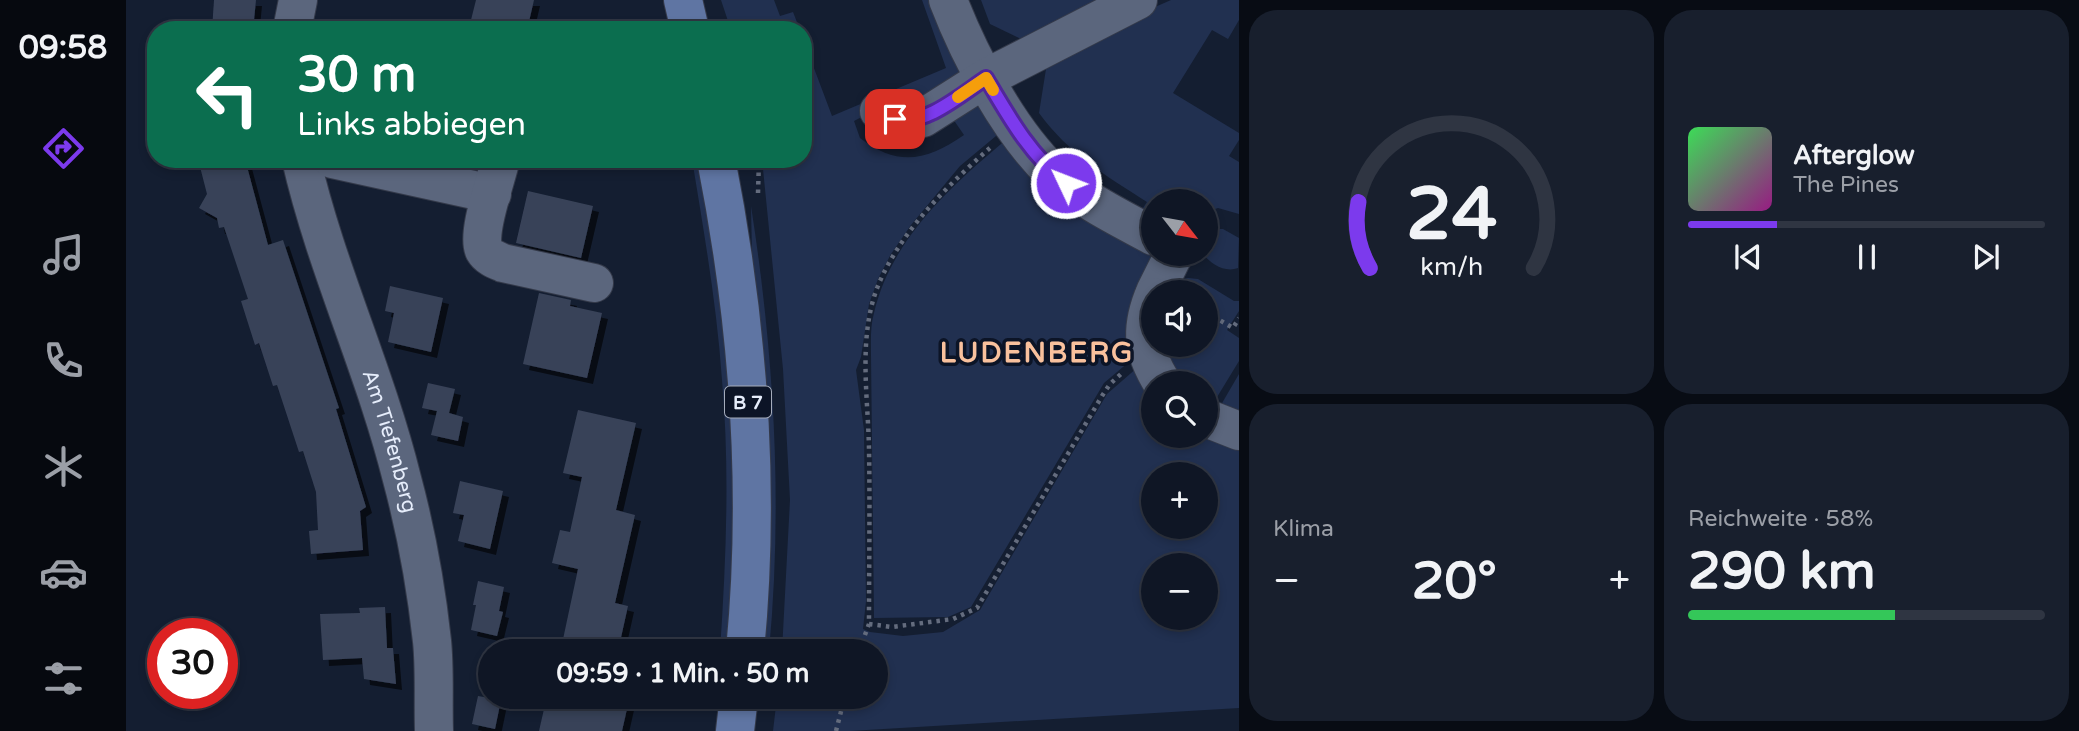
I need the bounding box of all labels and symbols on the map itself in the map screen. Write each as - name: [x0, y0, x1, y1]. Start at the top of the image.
- pin: [865, 89, 925, 149]
- position arrow: [1029, 146, 1103, 220]
- north arrow: [1141, 189, 1218, 266]
- district label: LUDENBERG: [940, 336, 1134, 370]
- street label: Am Tiefenberg: [356, 366, 422, 515]
- road number: B 7: [725, 386, 771, 418]
- speed limit sign: 30: [147, 618, 238, 709]

